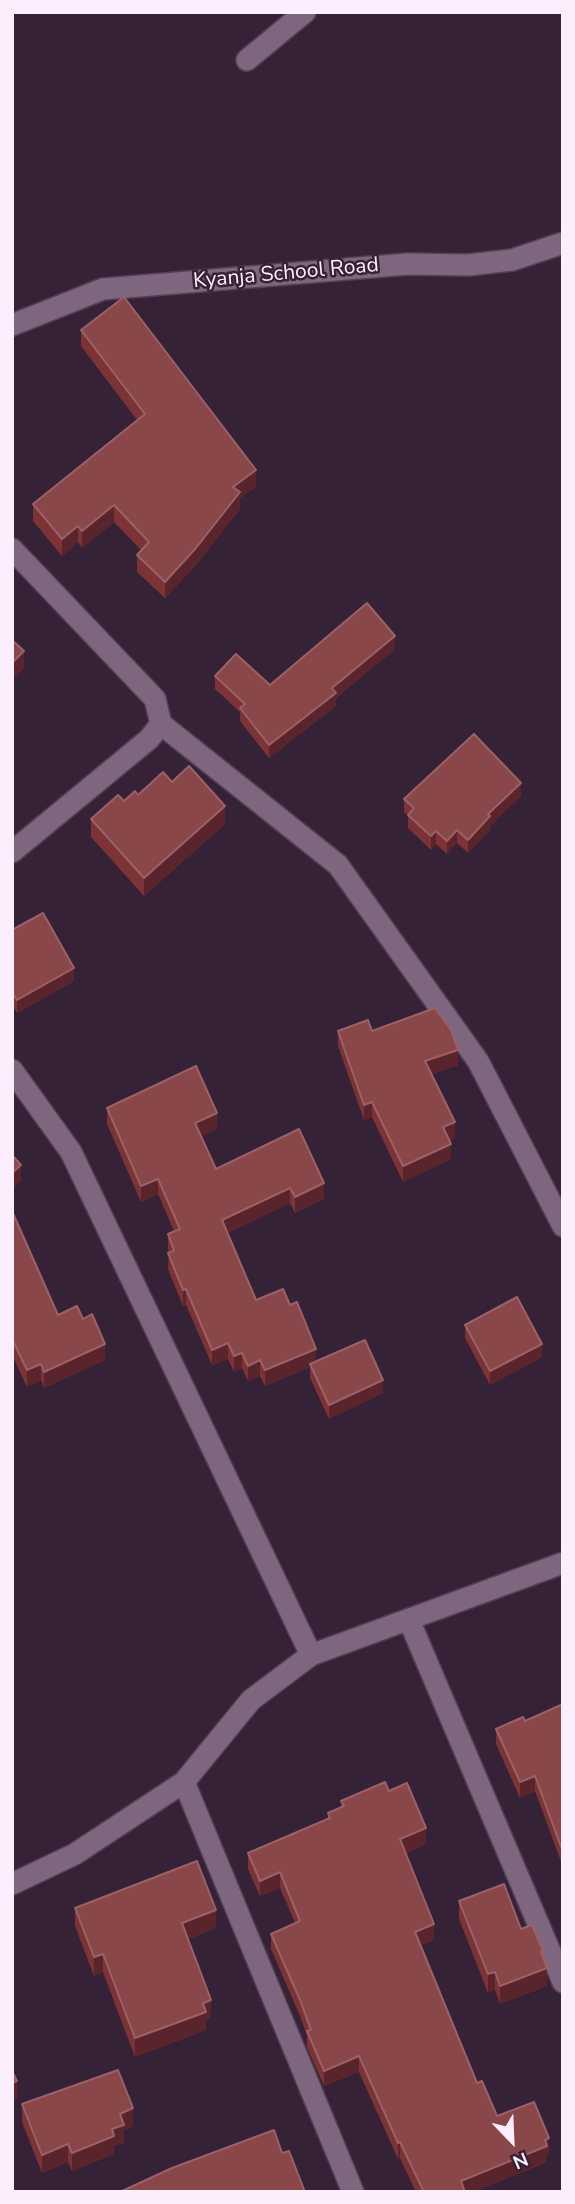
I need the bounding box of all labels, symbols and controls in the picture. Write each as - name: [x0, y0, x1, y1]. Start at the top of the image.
- street label: Kyanja School Road: [192, 253, 380, 295]
- north arrow: [477, 2106, 547, 2176]
- text: N: [509, 2146, 532, 2175]

